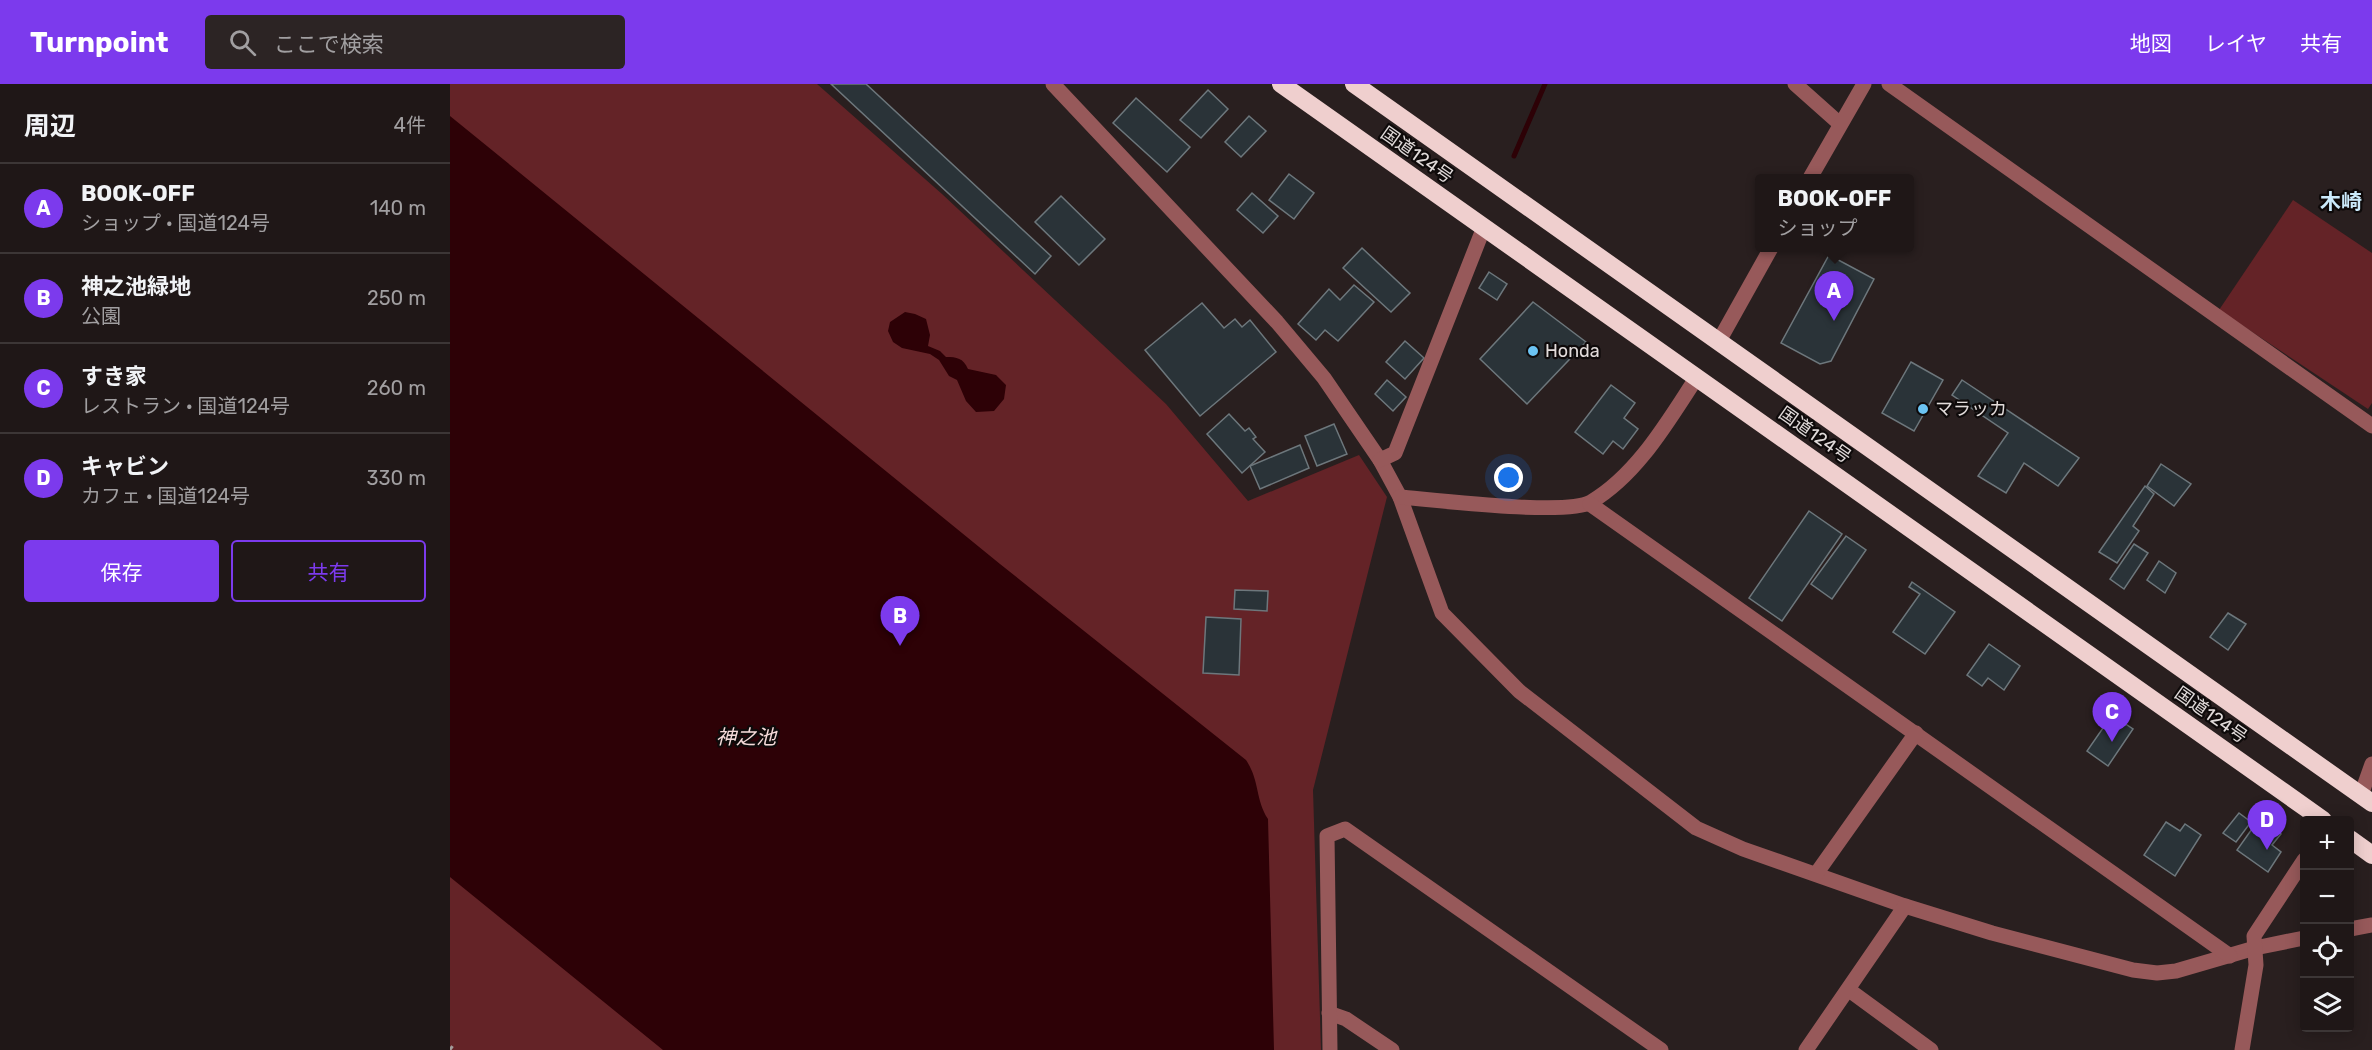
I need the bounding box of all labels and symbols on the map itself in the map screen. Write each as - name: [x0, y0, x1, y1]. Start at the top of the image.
- street label: 国道124号: [1377, 122, 1457, 188]
- district label: 木崎: [2320, 189, 2362, 214]
- pin: A: [1814, 272, 1854, 321]
- place label: Honda: [1545, 340, 1600, 362]
- marker: Honda: [1526, 344, 1540, 358]
- place label: マラッカ: [1935, 398, 2007, 420]
- street label: 国道124号: [1775, 402, 1855, 468]
- marker: マラッカ: [1916, 402, 1930, 416]
- your location: [1494, 463, 1523, 492]
- pin: B: [880, 596, 920, 646]
- street label: 国道124号: [2171, 682, 2251, 748]
- pin: C: [2092, 692, 2132, 742]
- water label: 神之池: [716, 725, 778, 749]
- pin: D: [2248, 800, 2286, 850]

